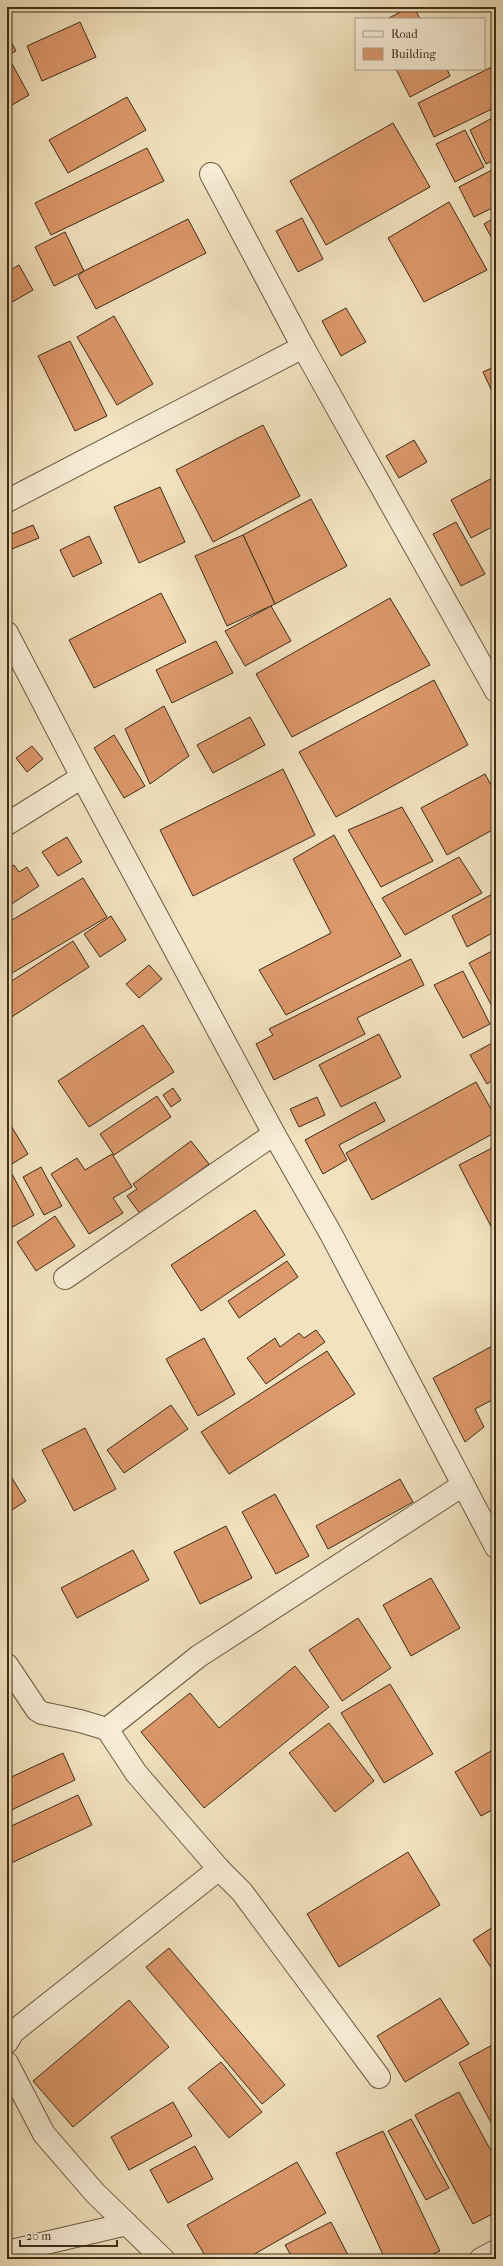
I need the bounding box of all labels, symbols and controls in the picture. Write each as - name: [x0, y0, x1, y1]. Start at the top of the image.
- legend: [355, 18, 485, 70]
- text: Road: [391, 27, 418, 41]
- text: Building: [391, 47, 436, 61]
- scale bar: [20, 2222, 117, 2248]
- text: 20 m: [26, 2229, 51, 2243]

